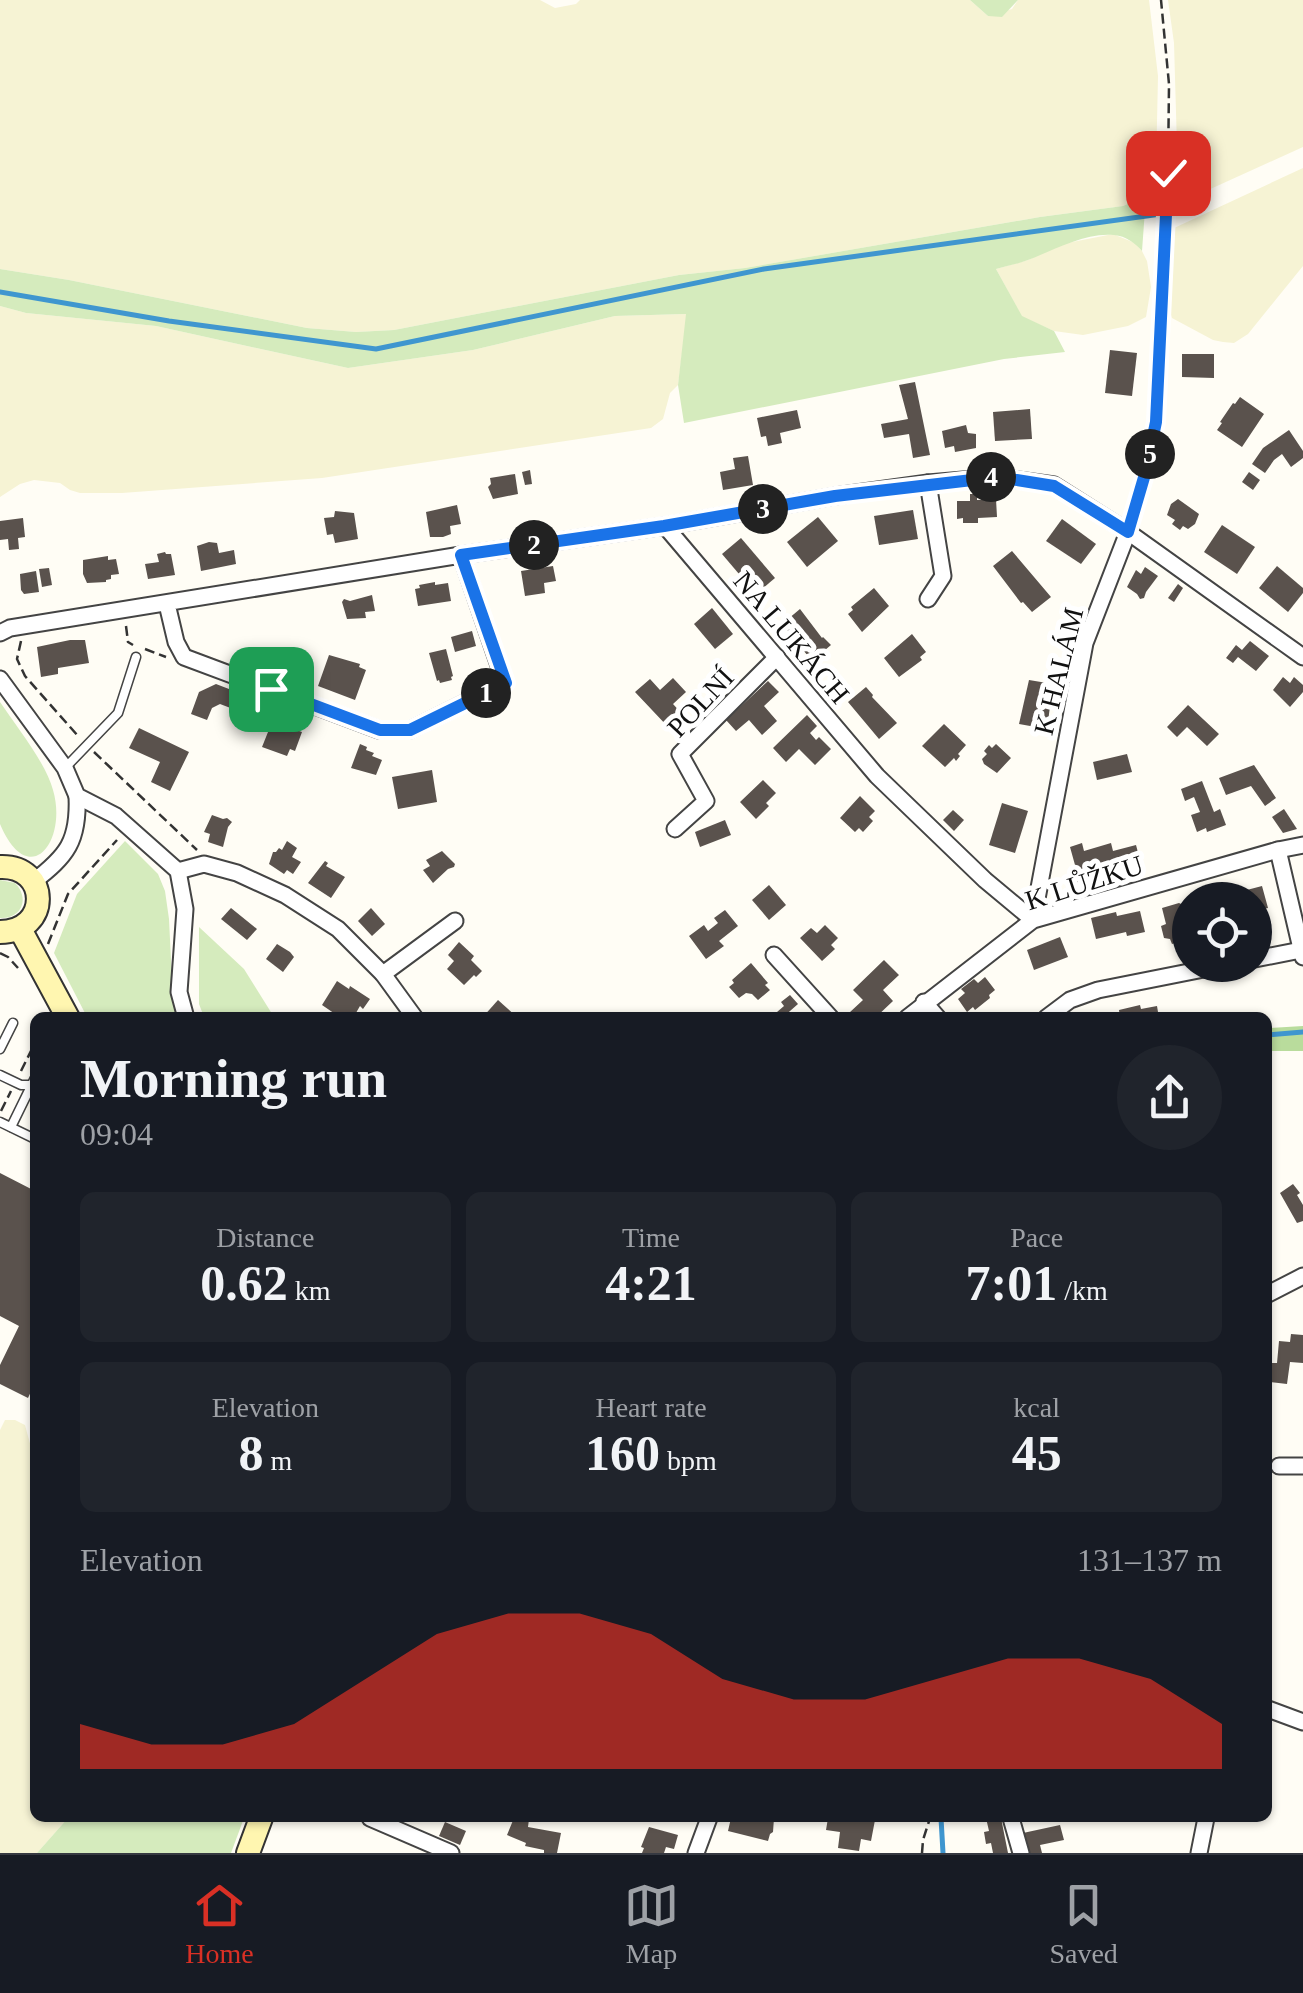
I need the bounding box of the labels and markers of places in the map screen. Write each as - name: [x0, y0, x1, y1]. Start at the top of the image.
- pin: [1126, 131, 1211, 216]
- pin: 5: [1125, 429, 1175, 479]
- pin: 4: [966, 452, 1016, 502]
- pin: 3: [738, 484, 788, 534]
- pin: 2: [509, 520, 559, 570]
- pin: [229, 647, 314, 732]
- pin: 1: [461, 668, 511, 718]

